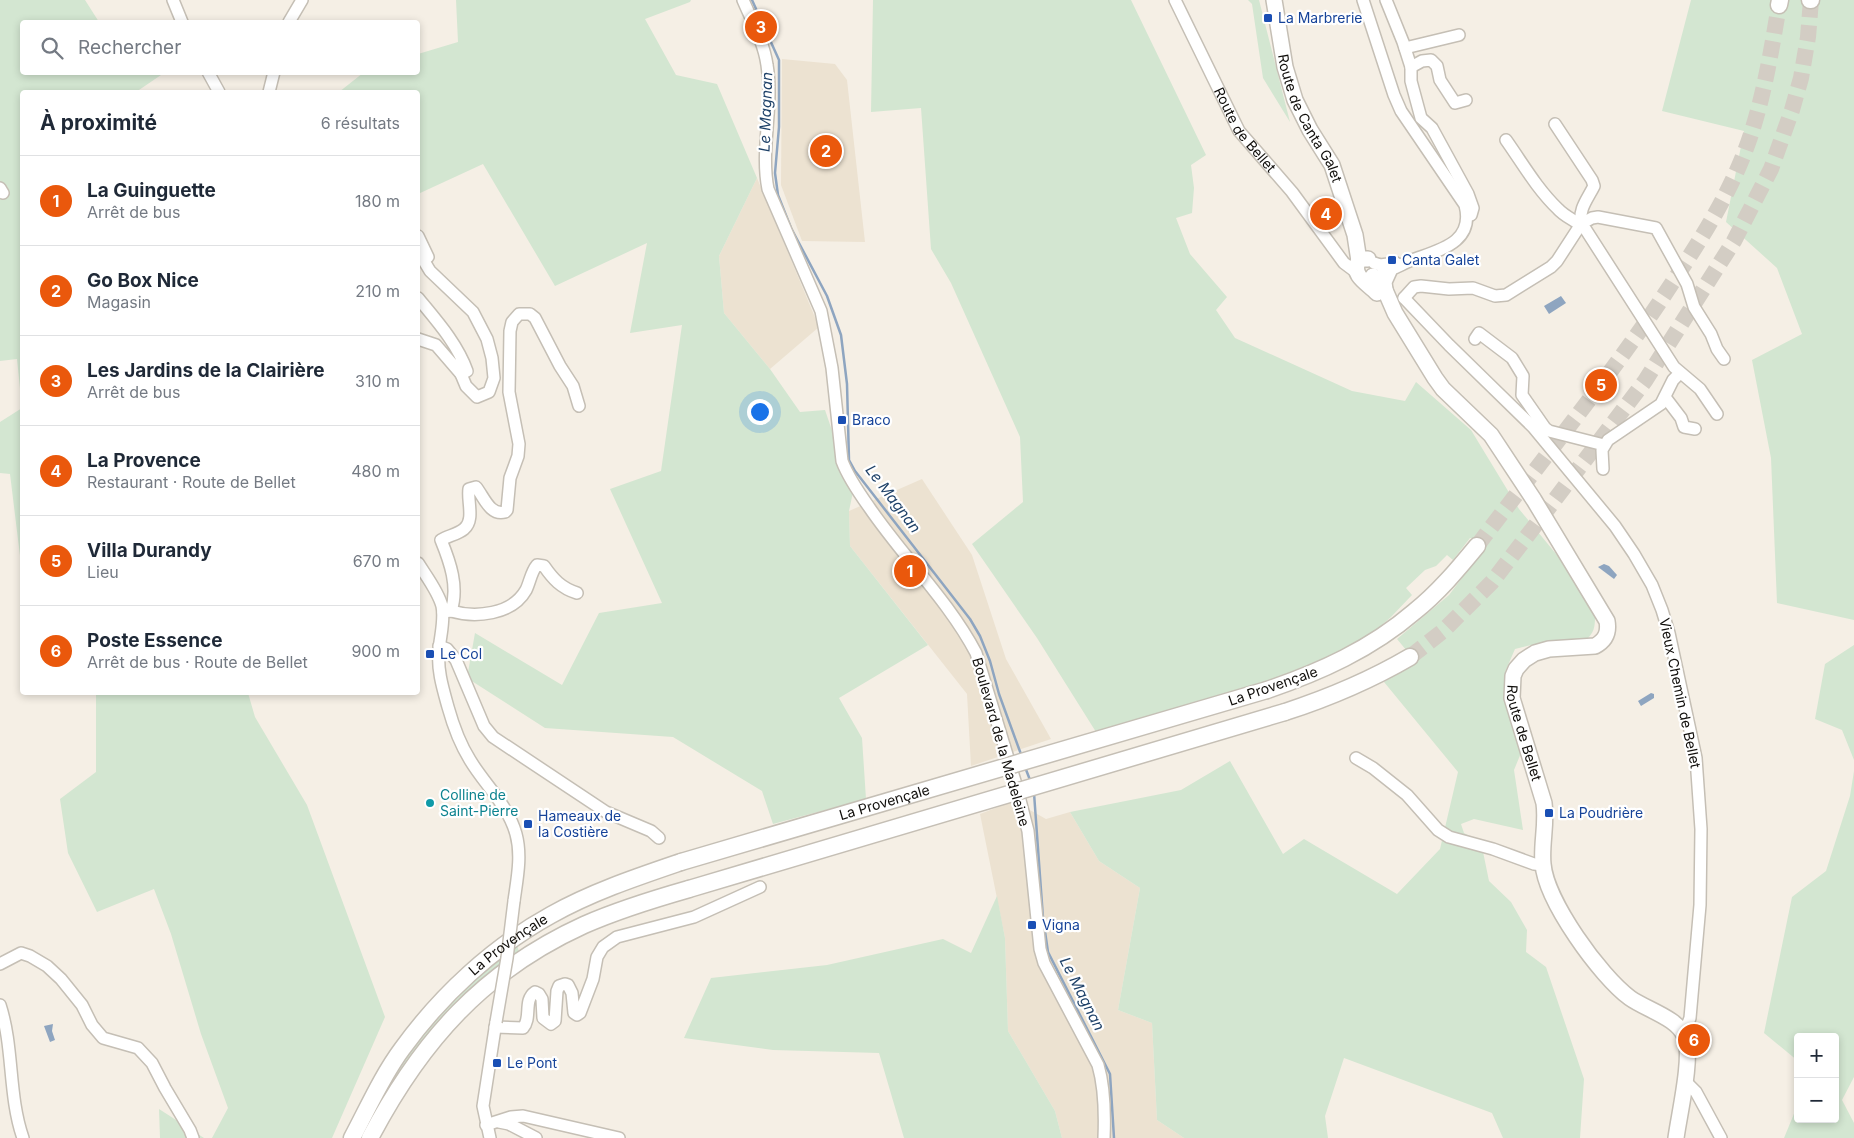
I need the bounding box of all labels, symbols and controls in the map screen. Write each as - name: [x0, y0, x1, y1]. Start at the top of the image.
- pin: 3: [745, 8, 777, 46]
- place label: La Marbrerie: [1278, 9, 1363, 26]
- marker: La Marbrerie: [1262, 12, 1274, 24]
- search box: [20, 20, 420, 75]
- icon: search: [38, 34, 66, 62]
- text: Rechercher: [78, 36, 181, 59]
- street label: Route de Canta Galet: [1275, 53, 1346, 185]
- water label: Le Magnan: [755, 71, 776, 152]
- street label: Route de Bellet: [1211, 84, 1280, 176]
- text: À proximité: [40, 110, 157, 135]
- text: 6 résultats: [321, 113, 400, 133]
- pin: 2: [810, 132, 842, 170]
- text: La Guinguette: [87, 179, 216, 202]
- text: 1: [53, 191, 59, 211]
- text: 180 m: [355, 191, 400, 211]
- pin: 4: [1310, 195, 1342, 233]
- text: Arrêt de bus: [87, 202, 180, 222]
- place label: Canta Galet: [1402, 251, 1480, 268]
- marker: Canta Galet: [1386, 254, 1398, 266]
- text: Go Box Nice: [87, 269, 199, 292]
- text: 2: [51, 281, 61, 301]
- text: 210 m: [355, 281, 400, 301]
- text: Magasin: [87, 292, 151, 312]
- text: Les Jardins de la Clairière: [87, 359, 325, 382]
- pin: 5: [1585, 366, 1617, 404]
- text: 3: [51, 371, 61, 391]
- text: 310 m: [355, 371, 400, 391]
- text: Arrêt de bus: [87, 382, 180, 402]
- your location: [747, 399, 773, 425]
- place label: Braco: [852, 411, 891, 428]
- marker: Braco: [836, 414, 848, 426]
- text: La Provence: [87, 449, 201, 472]
- text: 4: [51, 461, 61, 481]
- text: 480 m: [351, 461, 400, 481]
- water label: Le Magnan: [862, 461, 925, 537]
- text: Restaurant · Route de Bellet: [87, 472, 296, 492]
- text: Villa Durandy: [87, 539, 212, 562]
- text: 5: [51, 551, 61, 571]
- text: 670 m: [353, 551, 400, 571]
- pin: 1: [894, 552, 926, 590]
- text: Lieu: [87, 562, 119, 582]
- street label: Vieux Chemin de Bellet: [1656, 616, 1705, 770]
- text: Poste Essence: [87, 629, 223, 652]
- text: 6: [51, 641, 61, 661]
- text: 900 m: [351, 641, 400, 661]
- place label: Le Col: [440, 645, 482, 662]
- marker: Le Col: [424, 648, 436, 660]
- text: Arrêt de bus · Route de Bellet: [87, 652, 308, 672]
- street label: Boulevard de la Madeleine: [969, 655, 1034, 828]
- street label: La Provençale: [1226, 662, 1320, 709]
- street label: Route de Bellet: [1504, 684, 1546, 783]
- street label: La Provençale: [837, 780, 932, 823]
- place label: Colline de Saint-Pierre: [440, 786, 518, 819]
- marker: Colline de Saint-Pierre: [424, 797, 436, 809]
- place label: La Poudrière: [1559, 804, 1643, 821]
- place label: Hameaux de la Costière: [538, 807, 621, 840]
- marker: La Poudrière: [1543, 807, 1555, 819]
- marker: Hameaux de la Costière: [522, 818, 534, 830]
- street label: La Provençale: [465, 910, 550, 978]
- place label: Vigna: [1042, 916, 1080, 933]
- marker: Vigna: [1026, 919, 1038, 931]
- water label: Le Magnan: [1056, 954, 1109, 1034]
- pin: 6: [1678, 1021, 1710, 1059]
- map controls: [1794, 1033, 1839, 1123]
- button: +: [1794, 1033, 1839, 1078]
- place label: Le Pont: [507, 1054, 558, 1071]
- marker: Le Pont: [491, 1057, 503, 1069]
- button: −: [1794, 1078, 1839, 1123]

